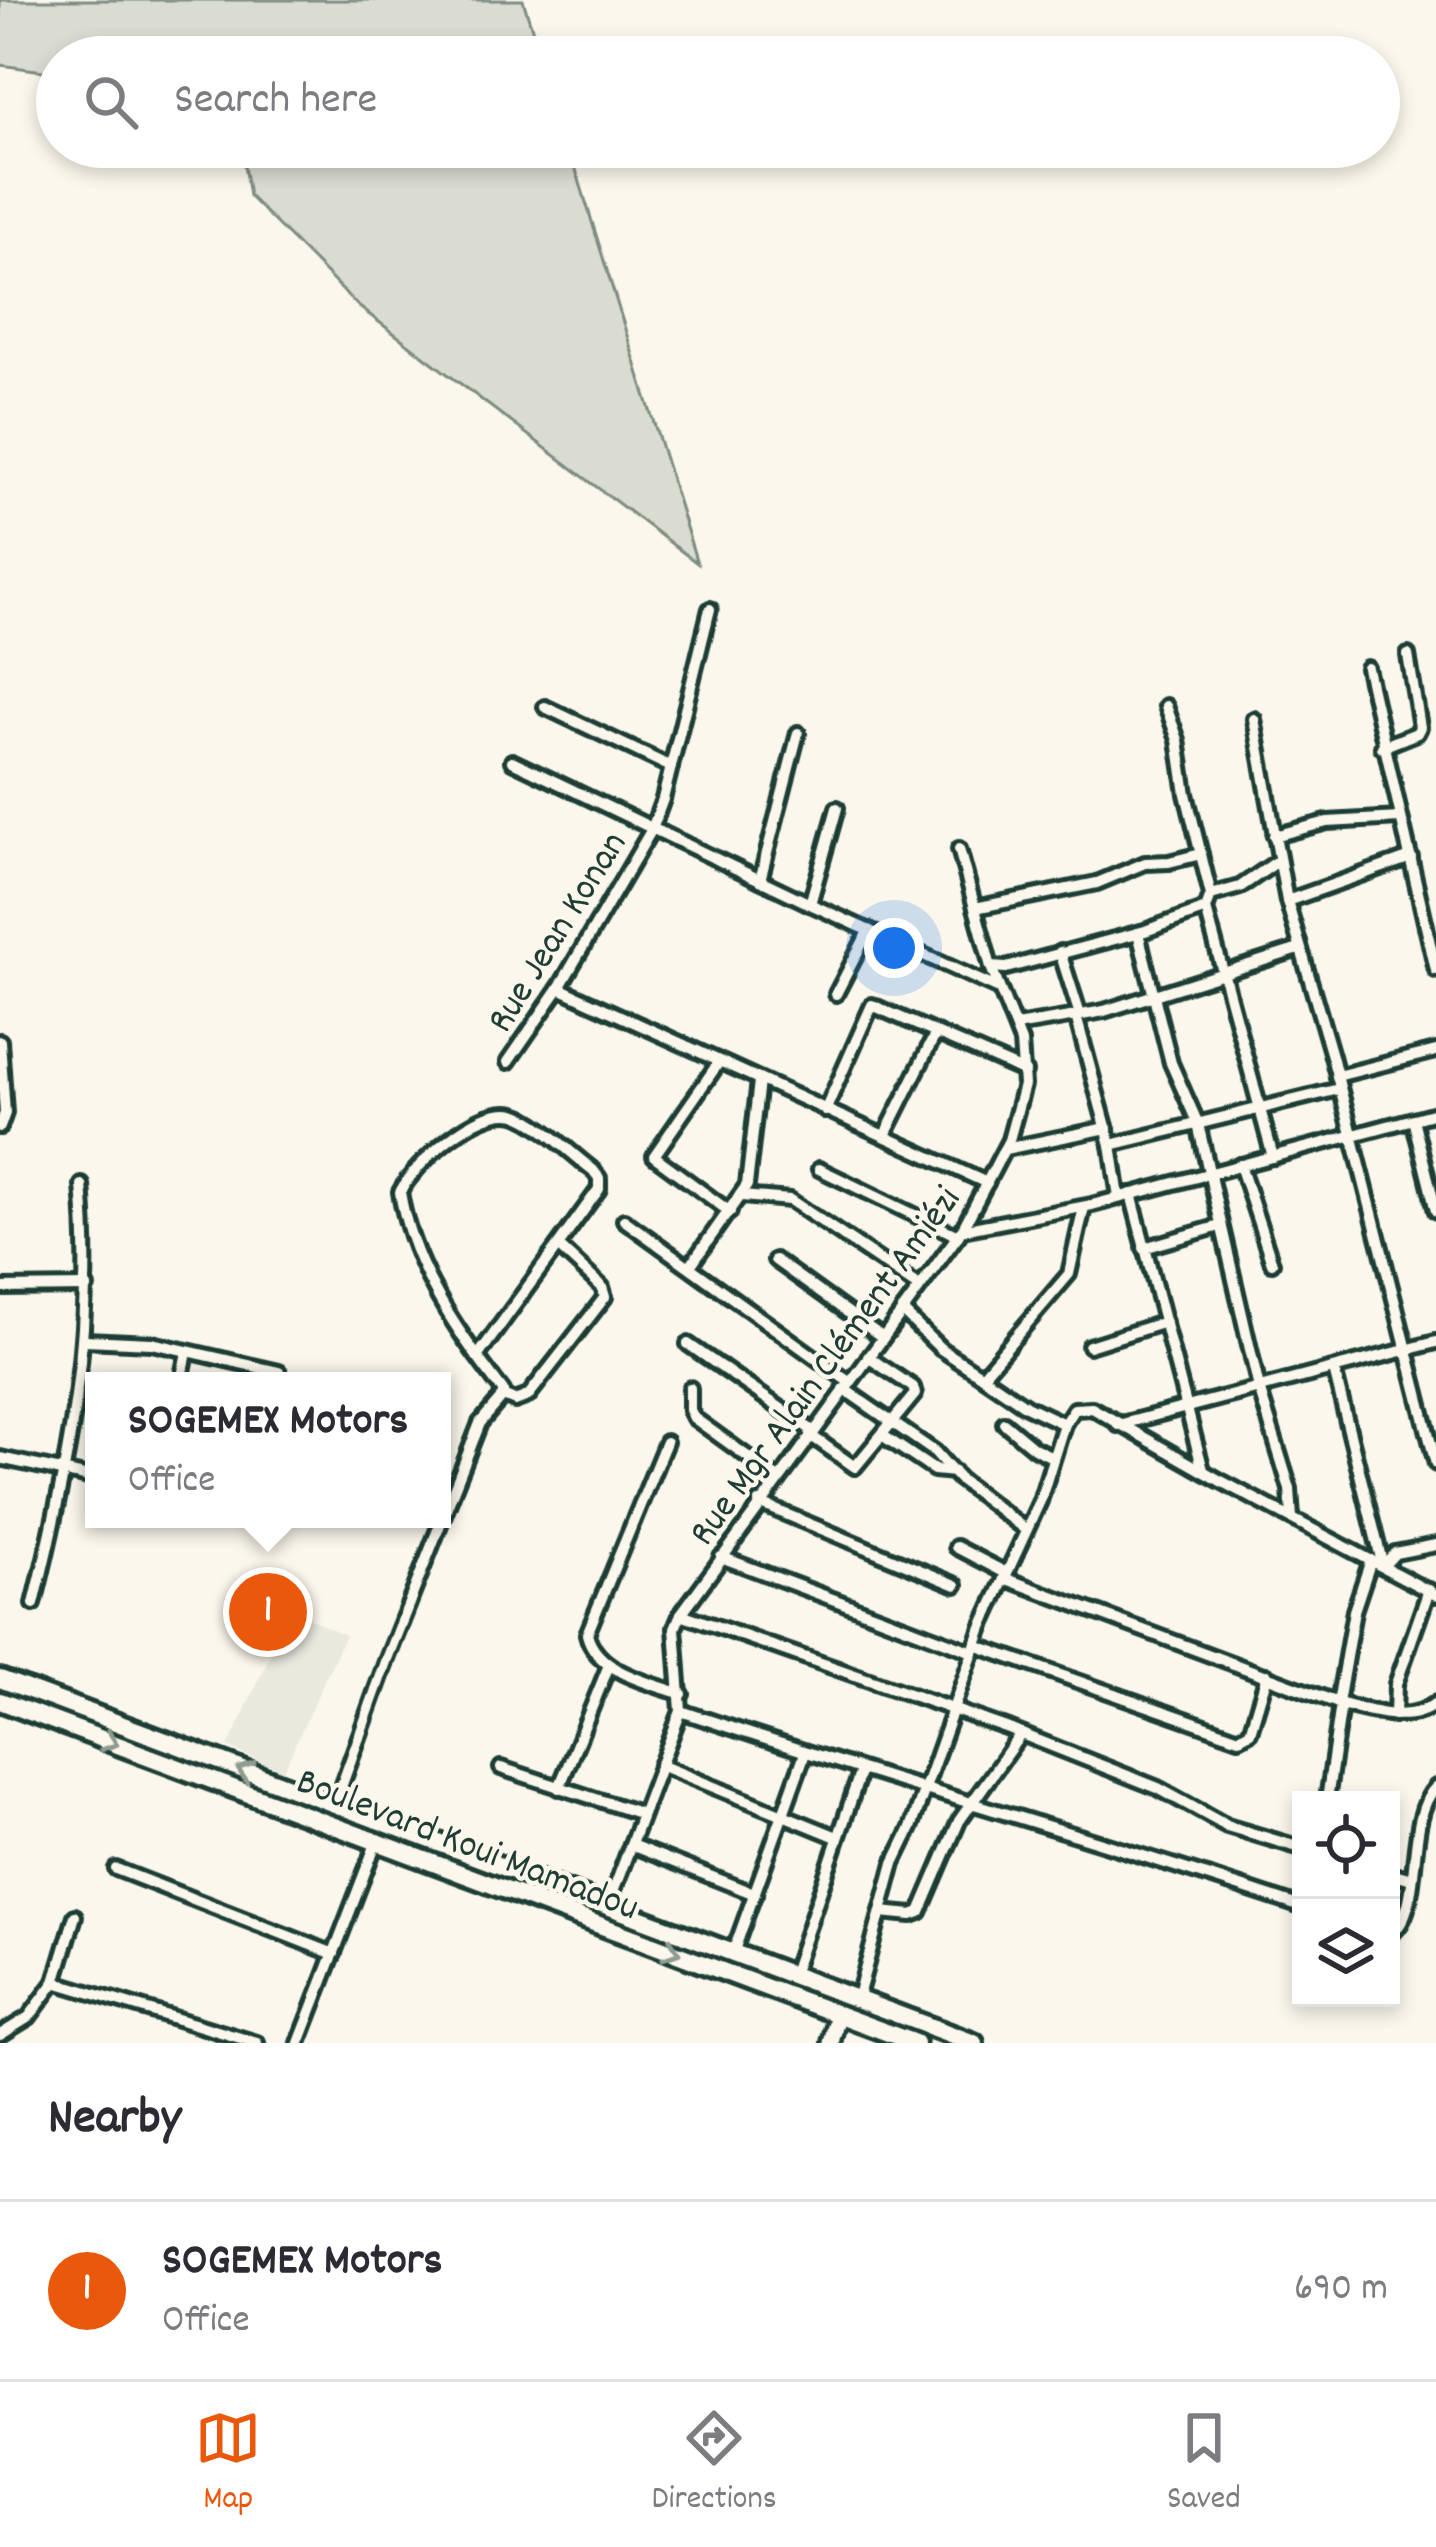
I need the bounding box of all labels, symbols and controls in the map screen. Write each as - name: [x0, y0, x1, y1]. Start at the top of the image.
- search box: [36, 36, 1400, 168]
- icon: search: [78, 69, 144, 135]
- text: Search here: [174, 70, 377, 134]
- street label: Rue Jean Konan: [476, 822, 643, 1045]
- your location: [864, 918, 924, 978]
- street label: Rue Mgr Alain Clément Amiézi: [678, 1177, 977, 1559]
- popup: [85, 1372, 451, 1528]
- text: SOGEMEX Motors: [128, 1391, 408, 1455]
- text: Office: [128, 1455, 215, 1510]
- pin: 1: [229, 1567, 307, 1657]
- one-way arrow: [98, 1727, 119, 1752]
- street label: Boulevard Koui Mamadou: [288, 1756, 646, 1938]
- one-way arrow: [236, 1761, 257, 1785]
- map controls: [1292, 1791, 1400, 2007]
- button: locate: [1292, 1791, 1400, 1899]
- button: layers: [1292, 1899, 1400, 2007]
- one-way arrow: [661, 1937, 682, 1962]
- text: Nearby: [48, 2085, 181, 2157]
- text: SOGEMEX Motors: [162, 2231, 443, 2295]
- text: 1: [83, 2263, 91, 2318]
- text: 690 m: [1294, 2263, 1388, 2318]
- text: Office: [162, 2295, 250, 2350]
- tab: Map: [195, 2405, 261, 2524]
- tab: Directions: [652, 2405, 777, 2524]
- tab: Saved: [1167, 2405, 1241, 2524]

